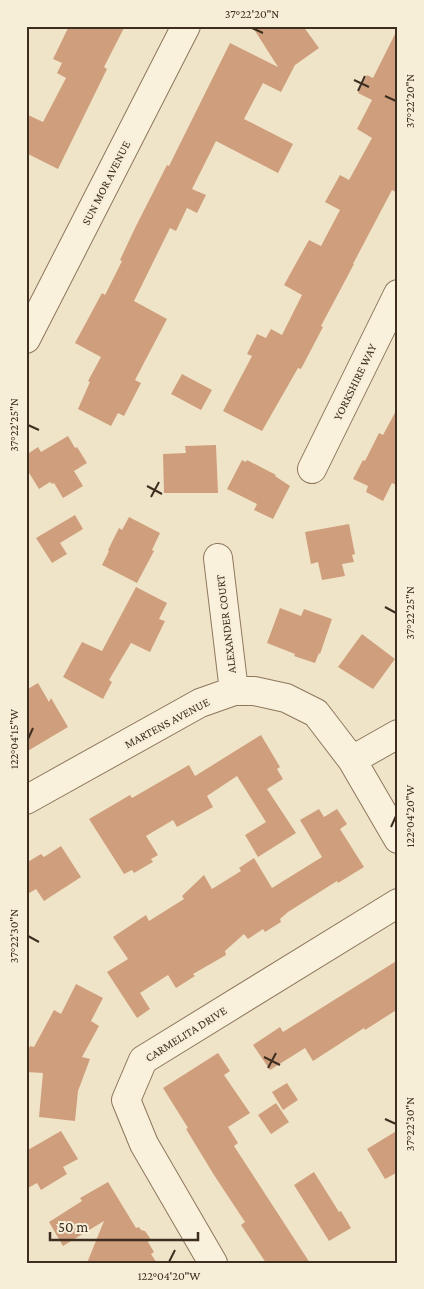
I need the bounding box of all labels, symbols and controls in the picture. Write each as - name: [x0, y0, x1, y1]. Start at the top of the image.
- text: 37°22'20"N: [225, 7, 279, 21]
- text: 37°22'20"N: [403, 74, 417, 128]
- street label: SUN MOR AVENUE: [79, 138, 133, 227]
- street label: YORKSHIRE WAY: [330, 341, 380, 423]
- text: 37°22'25"N: [7, 398, 21, 452]
- street label: ALEXANDER COURT: [213, 573, 239, 674]
- text: 37°22'25"N: [403, 586, 417, 640]
- street label: MARTENS AVENUE: [122, 695, 212, 751]
- text: 122°04'15"W: [7, 709, 21, 769]
- text: 122°04'20"W: [403, 785, 417, 847]
- text: 37°22'30"N: [7, 909, 21, 963]
- street label: CARMELITA DRIVE: [143, 1003, 230, 1065]
- text: 37°22'30"N: [403, 1097, 417, 1151]
- scale bar: [50, 1209, 198, 1241]
- text: 50 m: [58, 1219, 88, 1235]
- text: 122°04'20"W: [138, 1269, 200, 1283]

